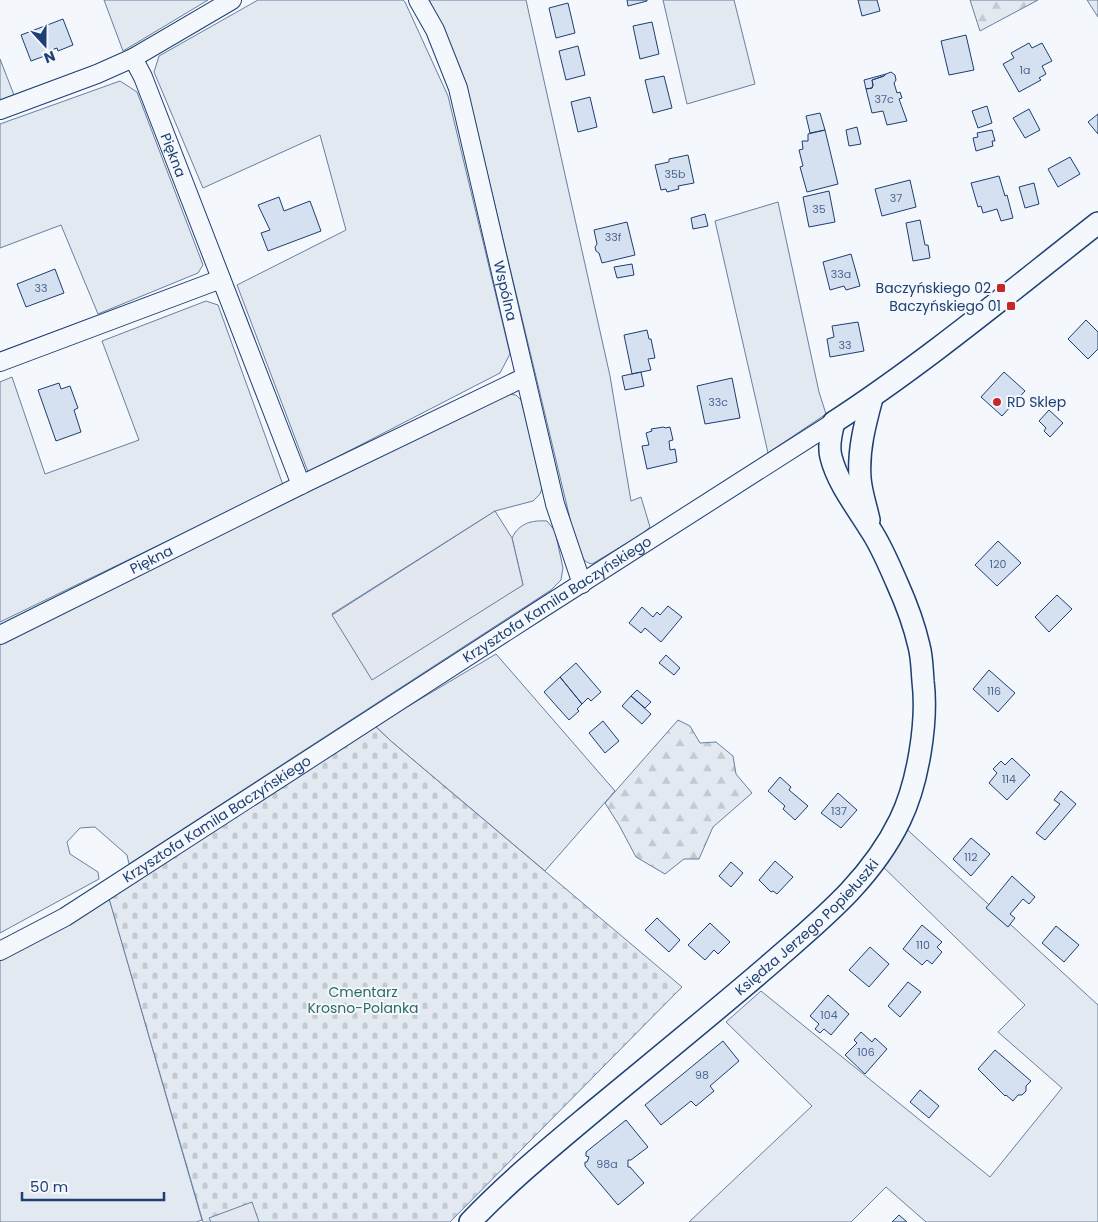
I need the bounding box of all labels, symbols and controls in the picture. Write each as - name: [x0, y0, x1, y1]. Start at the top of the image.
- north arrow: [20, 20, 70, 70]
- text: N: [41, 46, 58, 68]
- house number: 1a: [1020, 62, 1030, 78]
- house number: 37c: [874, 91, 894, 107]
- street label: Piękna: [156, 130, 191, 180]
- house number: 35b: [665, 166, 685, 182]
- house number: 37: [890, 190, 902, 206]
- house number: 35: [812, 201, 826, 217]
- house number: 33f: [605, 229, 622, 245]
- street label: Wspólna: [489, 259, 522, 323]
- house number: 33a: [831, 266, 851, 282]
- place label: Baczyńskiego 02: [876, 278, 991, 298]
- house number: 33: [35, 280, 47, 296]
- marker: Baczyńskiego 02: [995, 282, 1007, 294]
- place label: Baczyńskiego 01: [889, 296, 1001, 316]
- marker: Baczyńskiego 01: [1005, 300, 1017, 312]
- house number: 33: [839, 337, 851, 353]
- place label: RD Sklep: [1007, 392, 1066, 412]
- house number: 33c: [708, 394, 728, 410]
- marker: RD Sklep: [991, 396, 1003, 408]
- street label: Krzysztofa Kamila Baczyńskiego: [459, 531, 655, 667]
- street label: Piękna: [126, 540, 176, 579]
- house number: 120: [990, 556, 1006, 572]
- house number: 116: [987, 683, 1001, 699]
- street label: Krzysztofa Kamila Baczyńskiego: [119, 750, 315, 887]
- house number: 114: [1002, 771, 1016, 787]
- house number: 137: [831, 803, 847, 819]
- house number: 112: [964, 849, 978, 865]
- street label: Księdza Jerzego Popiełuszki: [731, 855, 883, 1000]
- house number: 110: [916, 937, 930, 953]
- park label: Cmentarz Krosno-Polanka: [307, 982, 419, 1018]
- house number: 104: [820, 1007, 838, 1023]
- house number: 106: [857, 1044, 875, 1060]
- house number: 98: [695, 1067, 709, 1083]
- house number: 98a: [596, 1156, 618, 1172]
- scale bar: [22, 1170, 165, 1202]
- text: 50 m: [30, 1176, 68, 1197]

